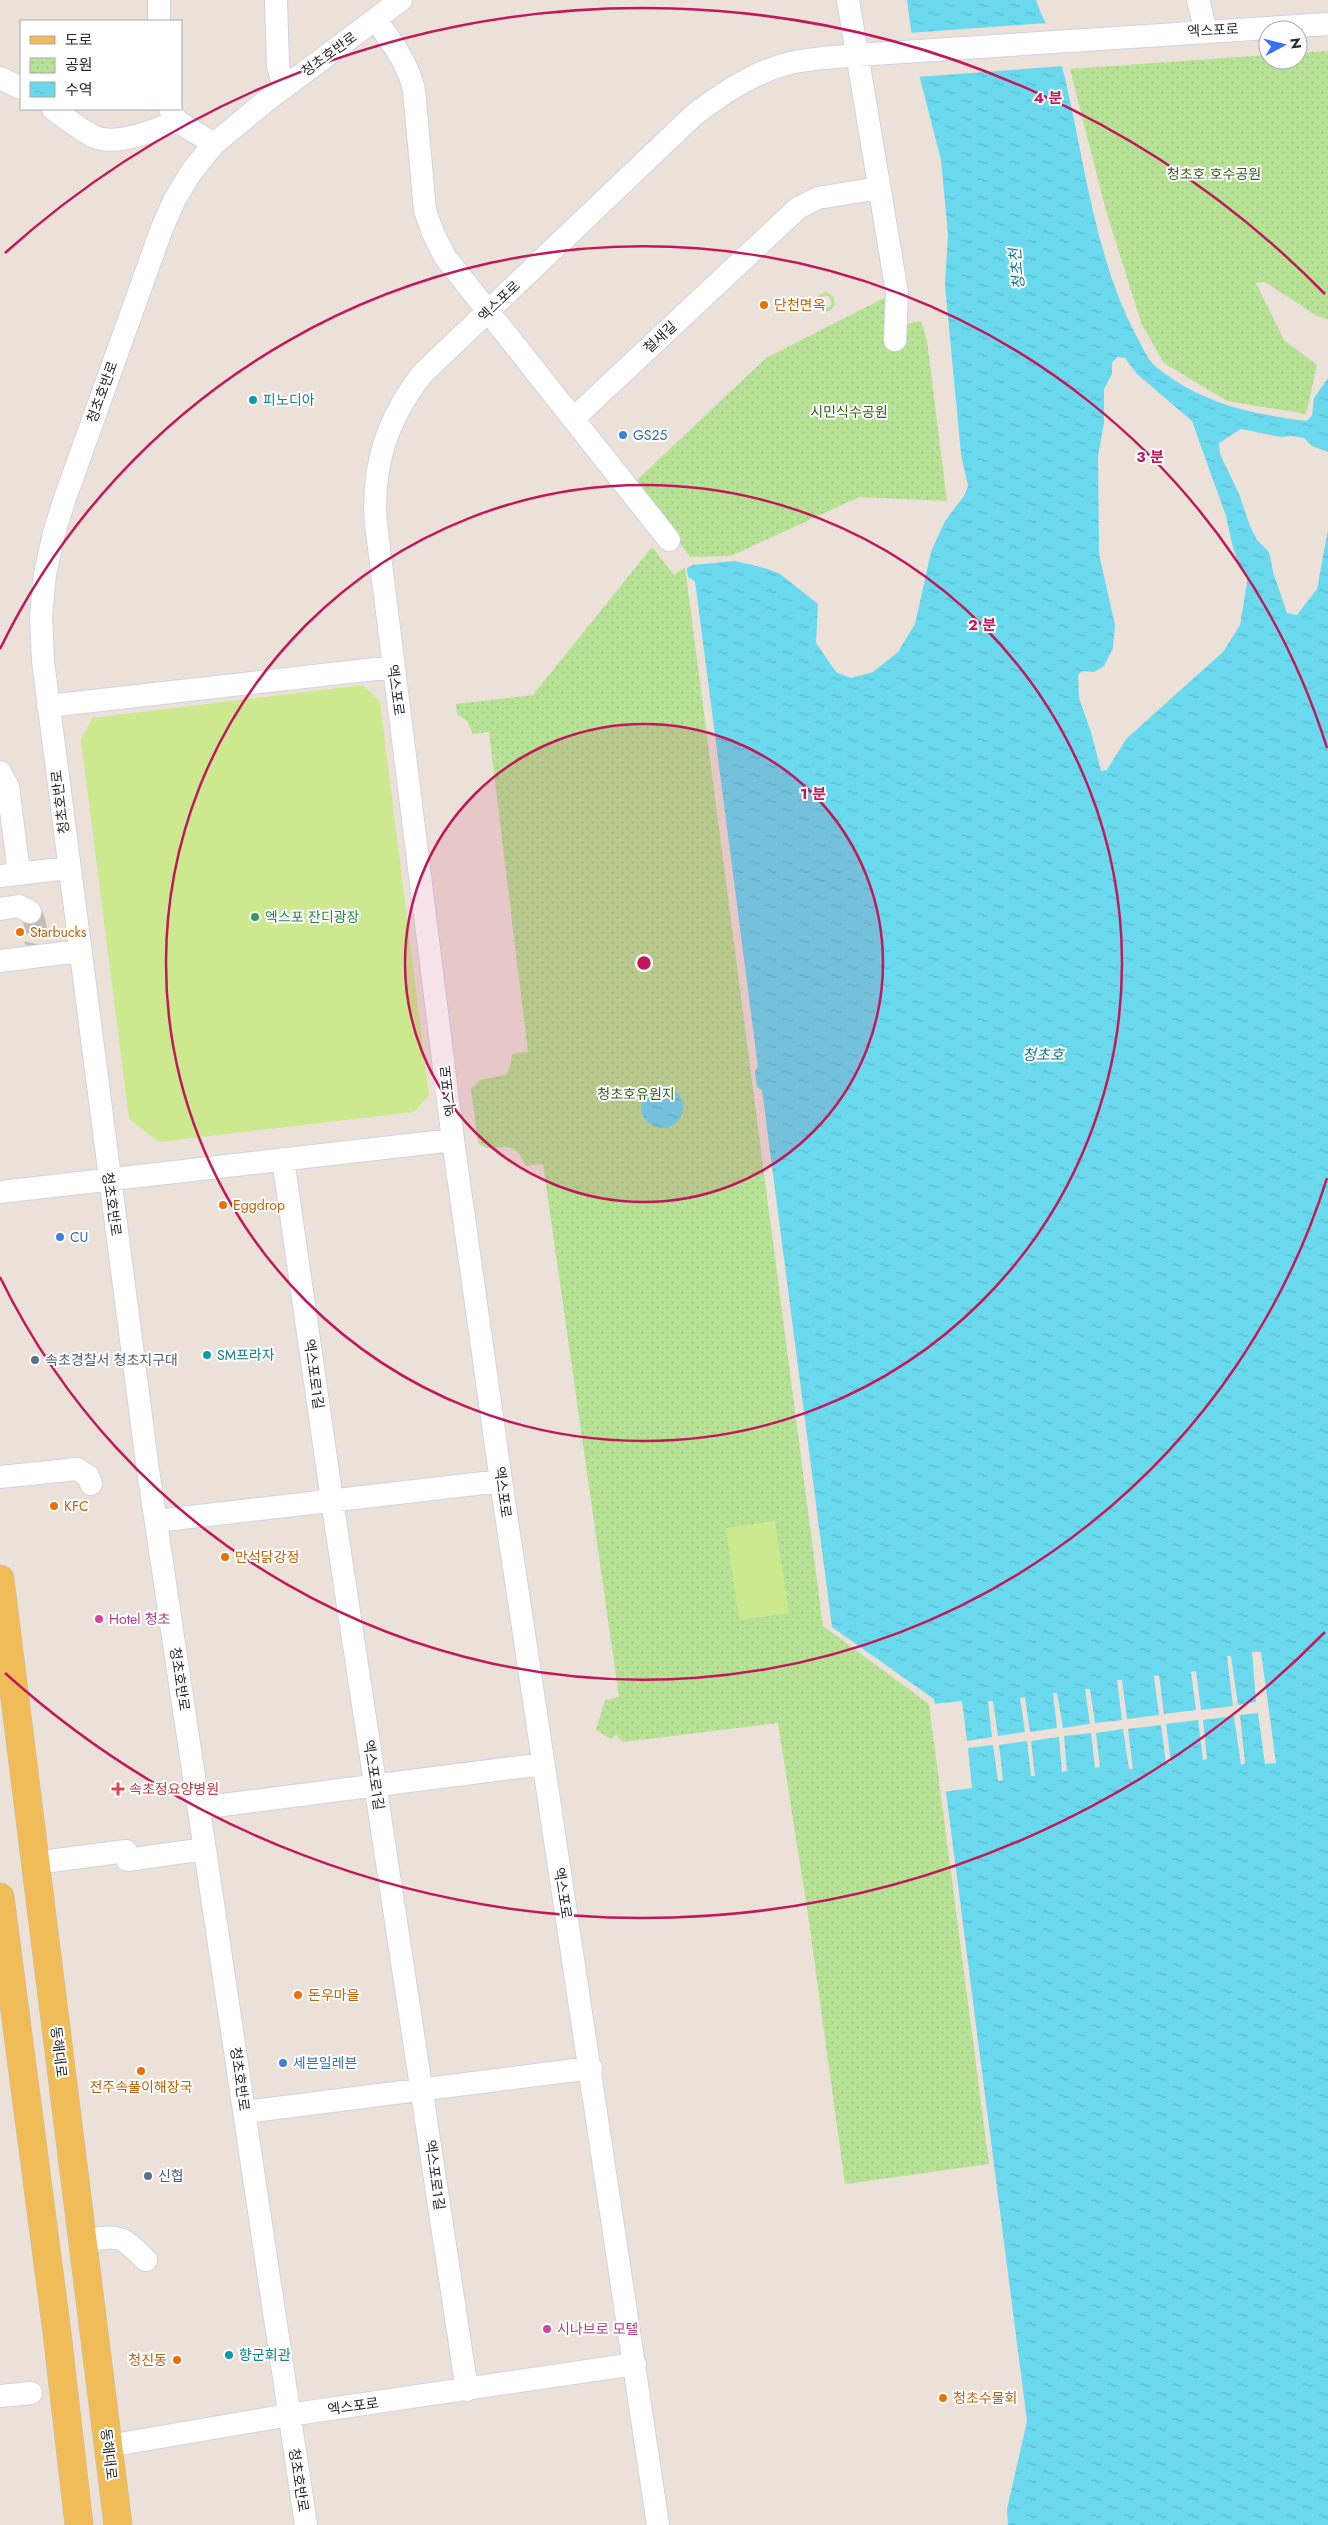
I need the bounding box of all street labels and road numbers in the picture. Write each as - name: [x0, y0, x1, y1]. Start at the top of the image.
- street label: 엑스포로: [1187, 19, 1239, 41]
- street label: 청초호반로: [297, 27, 361, 81]
- street label: 엑스포로: [474, 276, 525, 326]
- street label: 철새길: [639, 317, 681, 357]
- street label: 청초호반로: [82, 358, 122, 426]
- street label: 엑스포로: [383, 663, 410, 717]
- street label: 청초호반로: [46, 769, 74, 835]
- street label: 엑스포로: [435, 1064, 461, 1118]
- street label: 청초호반로: [98, 1171, 126, 1237]
- street label: 엑스포로1길: [299, 1338, 329, 1410]
- street label: 엑스포로: [490, 1465, 517, 1519]
- street label: 청초호반로: [165, 1646, 195, 1712]
- street label: 엑스포로1길: [359, 1739, 389, 1811]
- street label: 엑스포로: [549, 1866, 577, 1920]
- street label: 동해대로: [46, 2025, 72, 2079]
- street label: 청초호반로: [226, 2046, 254, 2112]
- street label: 엑스포로1길: [420, 2139, 450, 2211]
- street label: 엑스포로: [326, 2392, 380, 2419]
- street label: 동해대로: [96, 2427, 122, 2481]
- street label: 청초호반로: [284, 2447, 314, 2513]

